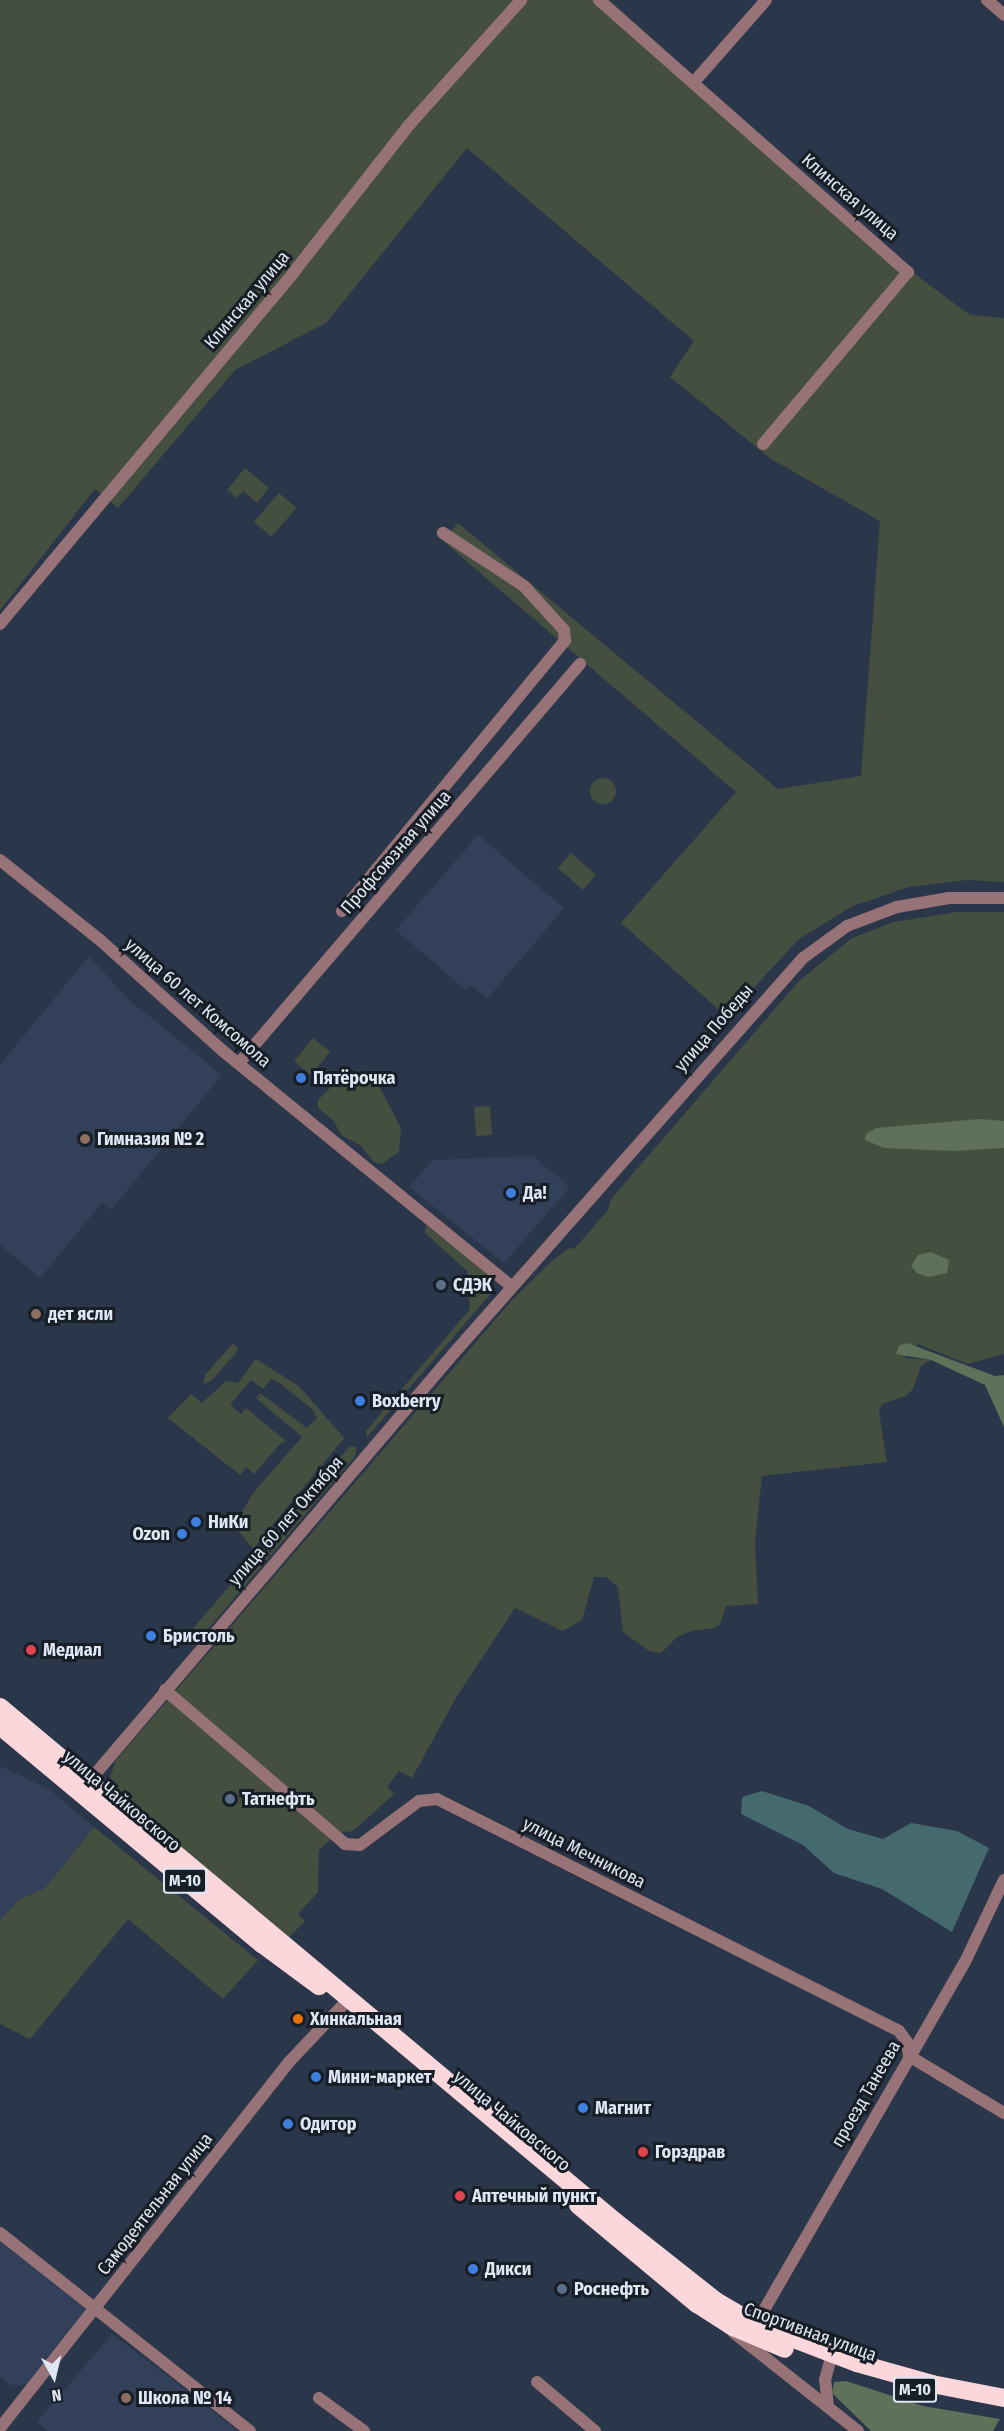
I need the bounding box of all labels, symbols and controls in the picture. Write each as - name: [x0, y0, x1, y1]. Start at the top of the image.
- street label: Клинская улица: [797, 149, 903, 245]
- street label: Клинская улица: [200, 247, 294, 353]
- street label: Профсоюзная улица: [336, 786, 456, 918]
- street label: улица 60 лет Комсомола: [121, 934, 275, 1072]
- street label: улица Победы: [670, 980, 758, 1076]
- place label: Пятёрочка: [313, 1067, 395, 1089]
- marker: Пятёрочка: [294, 1071, 308, 1085]
- place label: Гимназия № 2: [97, 1128, 204, 1150]
- marker: Гимназия № 2: [78, 1132, 92, 1146]
- place label: Да!: [523, 1182, 547, 1204]
- marker: Да!: [504, 1186, 518, 1200]
- place label: СДЭК: [453, 1274, 492, 1296]
- marker: СДЭК: [434, 1278, 448, 1292]
- place label: дет ясли: [48, 1303, 113, 1325]
- marker: дет ясли: [29, 1307, 43, 1321]
- place label: Boxberry: [372, 1390, 441, 1412]
- marker: Boxberry: [353, 1394, 367, 1408]
- street label: улица 60 лет Октября: [224, 1452, 348, 1590]
- place label: НиКи: [208, 1511, 248, 1533]
- marker: НиКи: [189, 1515, 203, 1529]
- place label: Ozon: [132, 1523, 170, 1545]
- marker: Ozon: [175, 1527, 189, 1541]
- place label: Бристоль: [163, 1625, 235, 1647]
- marker: Бристоль: [144, 1629, 158, 1643]
- place label: Медиал: [43, 1639, 102, 1661]
- marker: Медиал: [24, 1643, 38, 1657]
- street label: улица Чайковского: [59, 1746, 185, 1856]
- place label: Татнефть: [242, 1788, 315, 1810]
- marker: Татнефть: [223, 1792, 237, 1806]
- street label: улица Мечникова: [519, 1813, 649, 1893]
- road number: М-10: [162, 1868, 207, 1894]
- place label: Хинкальная: [310, 2008, 402, 2030]
- marker: Хинкальная: [291, 2012, 305, 2026]
- street label: проезд Танеева: [827, 2037, 905, 2151]
- place label: Мини-маркет: [328, 2066, 432, 2088]
- street label: улица Чайковского: [449, 2066, 575, 2176]
- marker: Мини-маркет: [309, 2070, 323, 2084]
- place label: Магнит: [595, 2097, 651, 2119]
- marker: Магнит: [576, 2101, 590, 2115]
- place label: Одитор: [300, 2113, 357, 2135]
- marker: Одитор: [281, 2117, 295, 2131]
- street label: Самодеятельная улица: [93, 2129, 217, 2279]
- place label: Горздрав: [655, 2141, 725, 2163]
- marker: Горздрав: [636, 2145, 650, 2159]
- place label: Аптечный пункт: [472, 2185, 597, 2207]
- marker: Аптечный пункт: [453, 2189, 467, 2203]
- place label: Дикси: [485, 2258, 531, 2280]
- marker: Дикси: [466, 2262, 480, 2276]
- place label: Роснефть: [574, 2278, 649, 2300]
- marker: Роснефть: [555, 2282, 569, 2296]
- street label: Спортивная улица: [741, 2298, 879, 2366]
- north arrow: [24, 2347, 84, 2407]
- road number: М-10: [892, 2377, 938, 2403]
- text: N: [51, 2385, 63, 2405]
- place label: Школа № 14: [138, 2387, 232, 2409]
- marker: Школа № 14: [119, 2391, 133, 2405]

